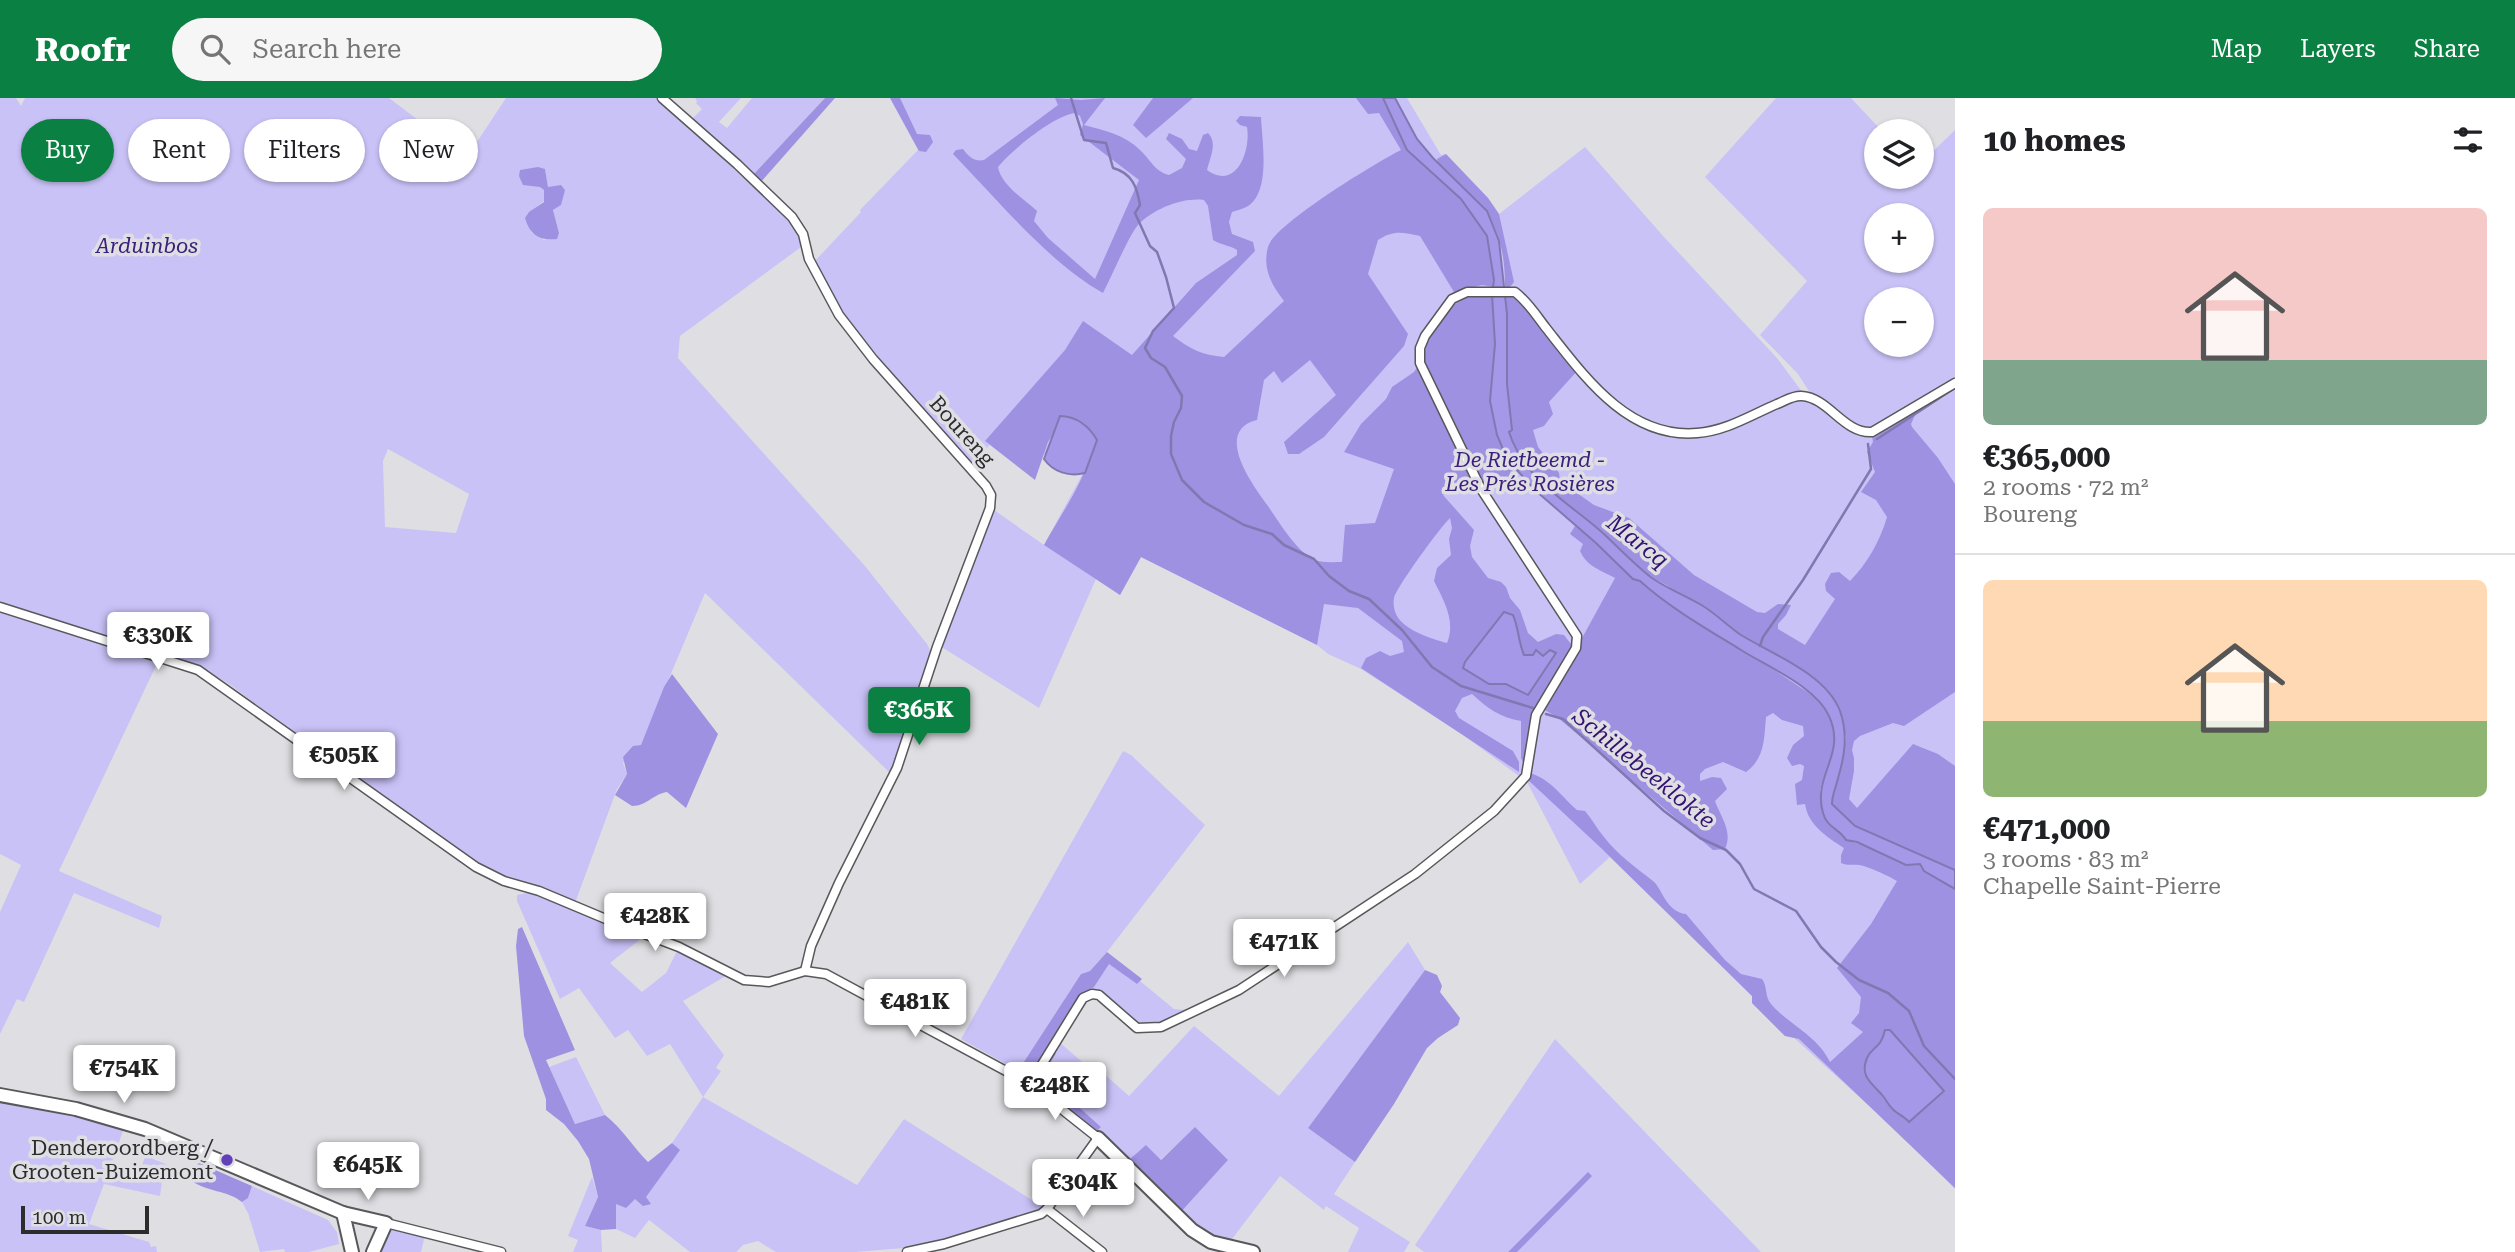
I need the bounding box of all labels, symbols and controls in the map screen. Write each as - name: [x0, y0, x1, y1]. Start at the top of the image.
- search box: [172, 18, 662, 81]
- text: Roofr: [35, 30, 130, 69]
- icon: search: [196, 30, 234, 68]
- text: Search here: [252, 34, 401, 64]
- text: Map: [2211, 35, 2262, 63]
- text: Layers: [2300, 35, 2376, 63]
- text: Share: [2414, 35, 2480, 63]
- chip: Buy: [21, 119, 114, 182]
- chip: Rent: [128, 119, 230, 182]
- chip: Filters: [244, 119, 365, 182]
- chip: New: [379, 119, 478, 182]
- map controls: [1864, 119, 1934, 357]
- button: layers: [1864, 119, 1934, 189]
- icon: filters: [2449, 121, 2487, 159]
- text: 10 homes: [1983, 123, 2126, 158]
- button: +: [1864, 203, 1934, 273]
- park label: Arduinbos: [94, 234, 198, 258]
- icon: home: [2172, 253, 2298, 379]
- button: −: [1864, 287, 1934, 357]
- street label: Boureng: [924, 391, 1000, 471]
- text: €365,000: [1983, 439, 2110, 474]
- park label: De Rietbeemd - Les Prés Rosières: [1444, 448, 1615, 496]
- text: 2 rooms · 72 m²: [1983, 474, 2149, 501]
- text: Boureng: [1983, 501, 2077, 528]
- water label: Marcq: [1601, 508, 1674, 574]
- pin: €330K: [109, 612, 207, 672]
- text: €330K: [123, 621, 193, 648]
- icon: home: [2172, 625, 2298, 751]
- pin: €365K: [870, 688, 968, 747]
- text: €365K: [884, 696, 954, 723]
- water label: Schillebeeklokte: [1566, 702, 1720, 834]
- pin: €505K: [295, 732, 393, 792]
- text: €505K: [309, 741, 379, 768]
- text: €471,000: [1983, 811, 2110, 846]
- text: 3 rooms · 83 m²: [1983, 846, 2149, 873]
- text: Chapelle Saint-Pierre: [1983, 873, 2221, 900]
- pin: €428K: [606, 894, 704, 953]
- text: €428K: [620, 902, 690, 929]
- pin: €471K: [1235, 920, 1333, 979]
- text: €471K: [1249, 928, 1319, 955]
- pin: €481K: [866, 979, 964, 1039]
- text: €481K: [880, 988, 950, 1015]
- pin: €754K: [75, 1046, 173, 1105]
- text: €754K: [89, 1054, 159, 1081]
- pin: €248K: [1006, 1062, 1104, 1122]
- text: €248K: [1020, 1071, 1090, 1098]
- place label: Denderoordberg / Grooten-Buizemont: [12, 1136, 214, 1184]
- pin: €645K: [319, 1142, 417, 1202]
- text: €645K: [333, 1151, 403, 1178]
- marker: Denderoordberg / Grooten-Buizemont: [219, 1152, 235, 1168]
- pin: €304K: [1034, 1160, 1132, 1219]
- text: €304K: [1048, 1168, 1118, 1195]
- scale bar: [21, 1203, 149, 1235]
- text: 100 m: [32, 1206, 86, 1229]

